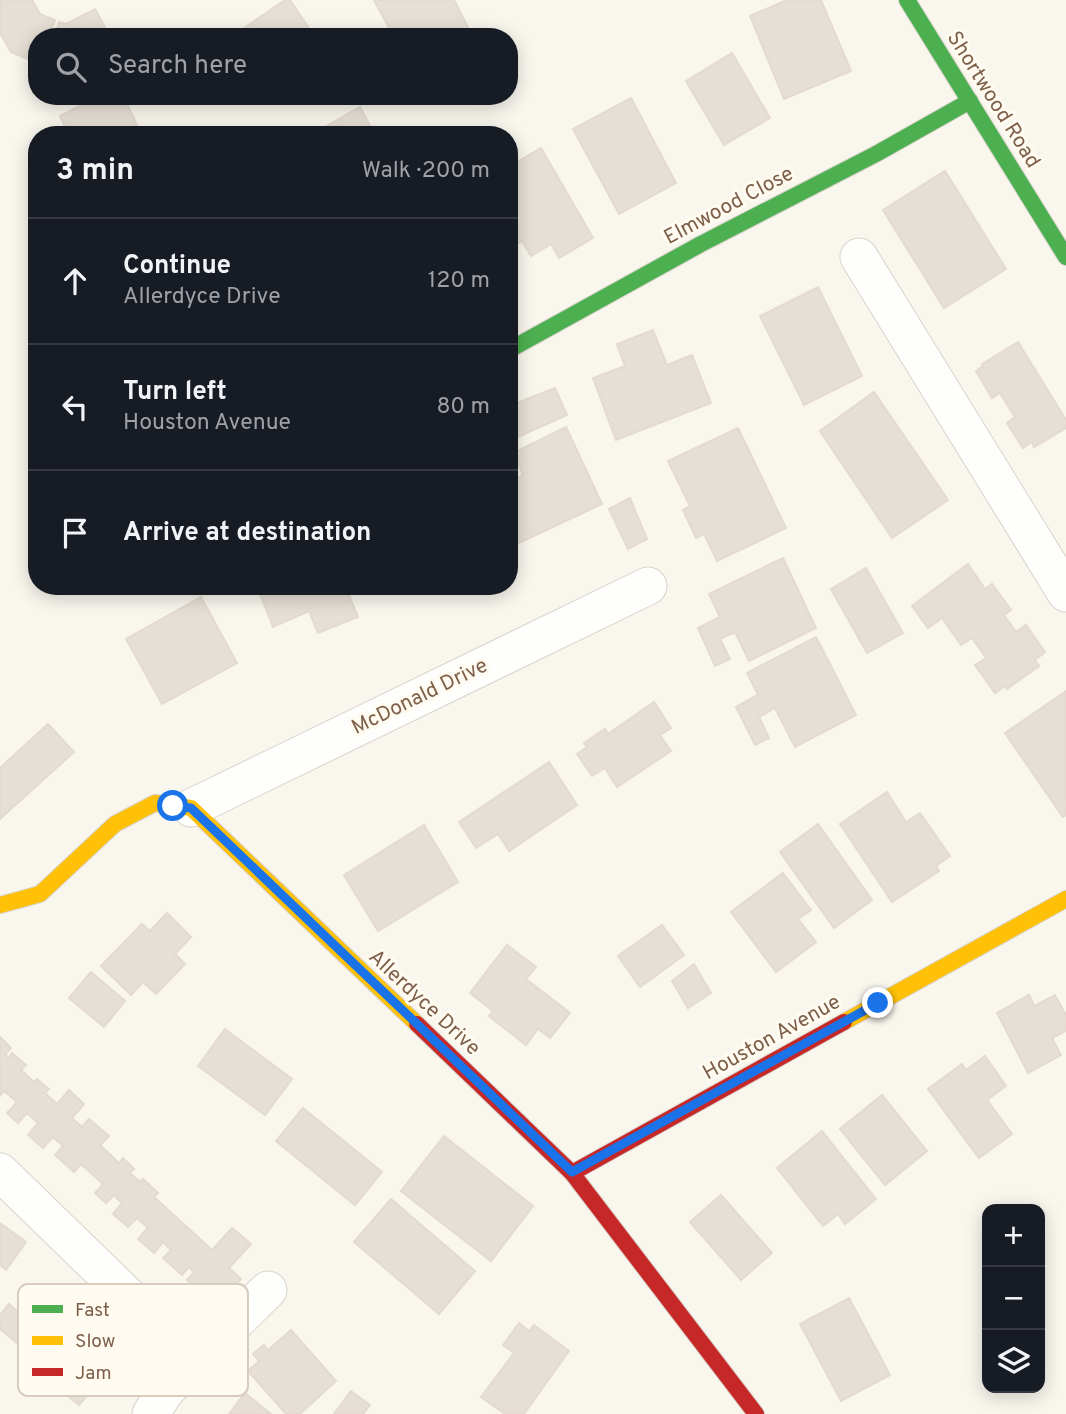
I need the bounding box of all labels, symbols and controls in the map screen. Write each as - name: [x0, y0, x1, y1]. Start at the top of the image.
- street label: Shortwood Road: [940, 26, 1046, 174]
- search box: [28, 28, 518, 105]
- icon: search: [52, 48, 90, 86]
- text: Search here: [108, 50, 247, 83]
- text: 3 min: [56, 153, 134, 190]
- text: Walk · 200 m: [362, 157, 490, 186]
- street label: Elmwood Close: [660, 161, 798, 251]
- text: Continue: [123, 250, 231, 283]
- icon: ahead: [56, 262, 94, 300]
- text: 120 m: [428, 267, 490, 296]
- text: Allerdyce Drive: [123, 283, 281, 312]
- text: Turn left: [123, 376, 227, 409]
- icon: left: [56, 388, 94, 426]
- text: 80 m: [437, 393, 490, 422]
- text: Houston Avenue: [123, 409, 291, 438]
- icon: arrive: [56, 514, 94, 552]
- text: Arrive at destination: [123, 517, 371, 550]
- street label: McDonald Drive: [348, 652, 492, 742]
- route start: [157, 790, 188, 821]
- street label: Allerdyce Drive: [362, 944, 486, 1062]
- route end: [862, 987, 893, 1018]
- street label: Houston Avenue: [698, 989, 846, 1087]
- map controls: [982, 1204, 1045, 1393]
- button: +: [982, 1204, 1045, 1267]
- button: −: [982, 1267, 1045, 1330]
- legend: [18, 1284, 248, 1396]
- text: Fast: [75, 1299, 110, 1323]
- text: Slow: [75, 1330, 115, 1354]
- button: layers: [982, 1330, 1045, 1393]
- text: Jam: [75, 1362, 112, 1386]

